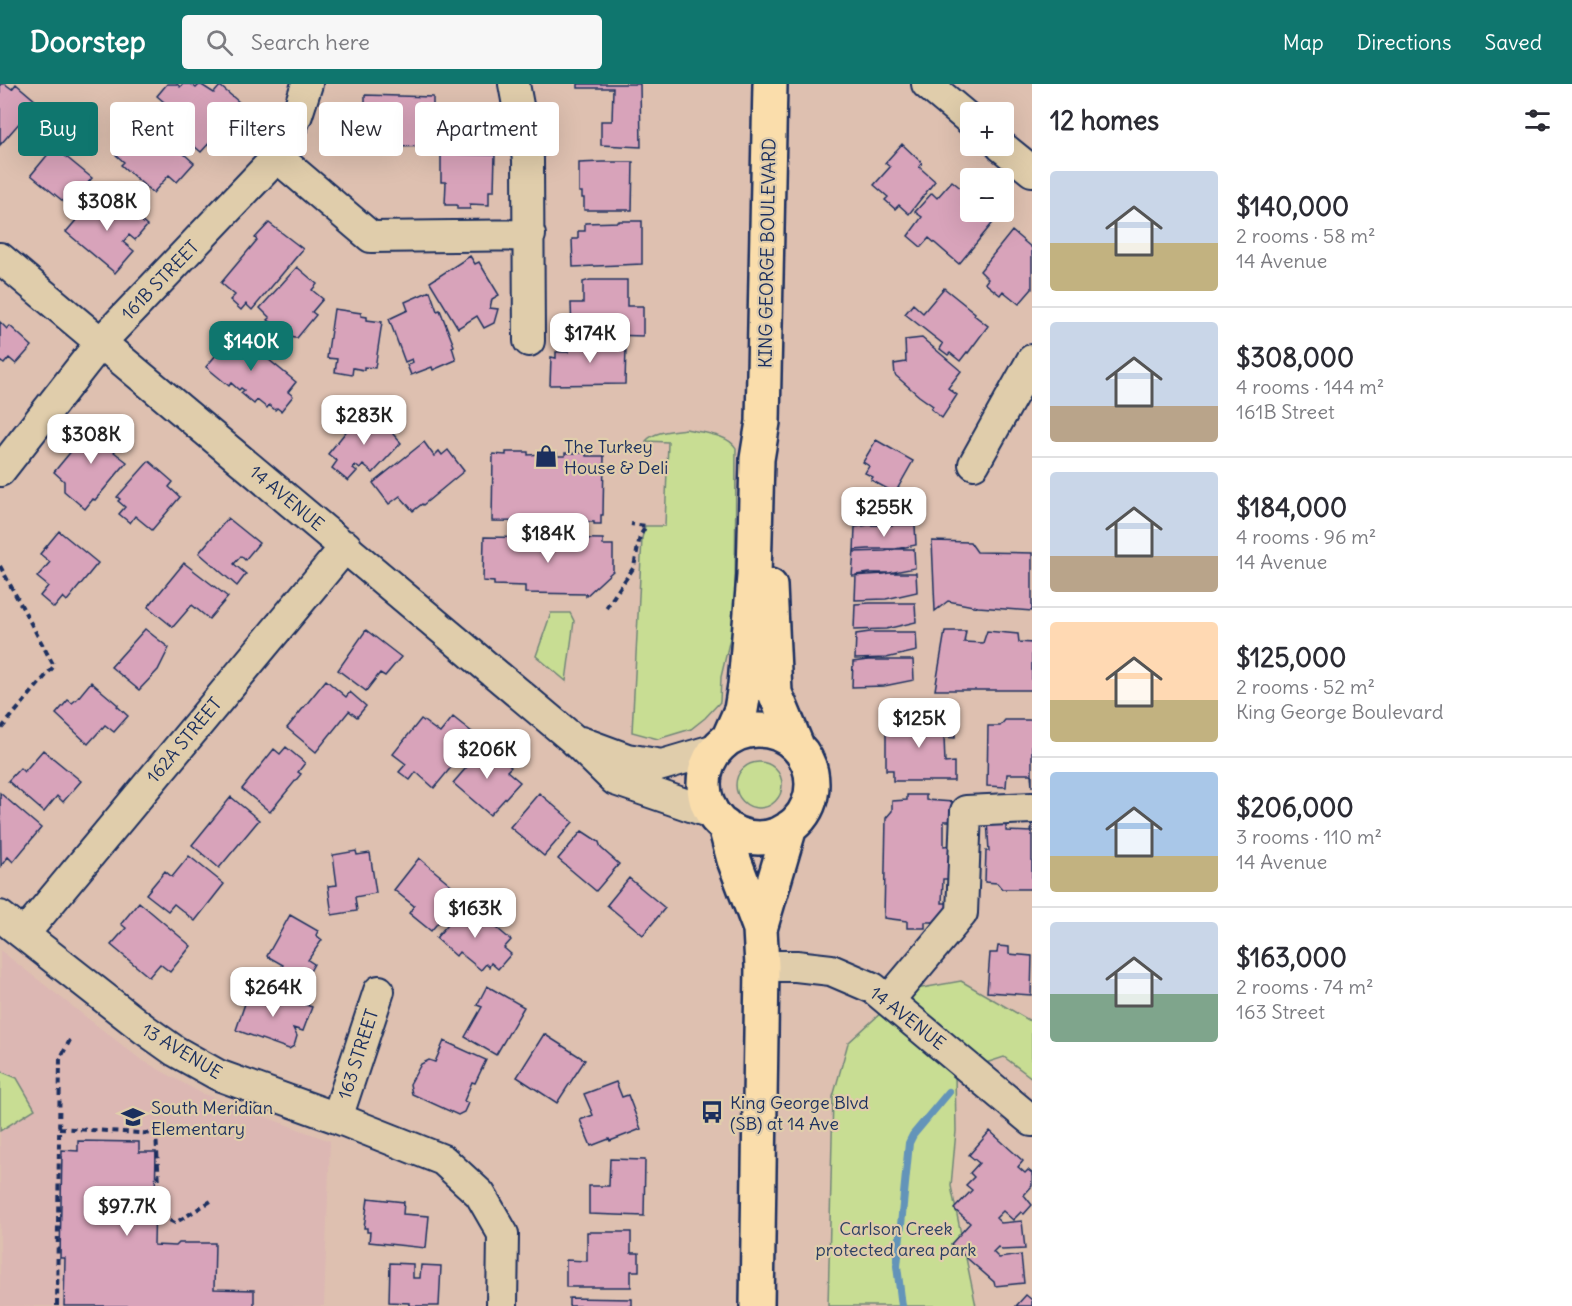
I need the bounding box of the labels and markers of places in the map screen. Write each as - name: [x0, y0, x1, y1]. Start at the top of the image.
- pin: $308K: [65, 181, 149, 232]
- pin: $174K: [548, 313, 632, 364]
- pin: $140K: [209, 321, 293, 372]
- pin: $283K: [322, 395, 406, 446]
- pin: $308K: [49, 414, 133, 465]
- place label: The Turkey House & Deli: [564, 435, 668, 479]
- shop icon: The Turkey House & Deli: [533, 443, 559, 469]
- pin: $255K: [842, 487, 926, 538]
- pin: $184K: [506, 513, 590, 564]
- pin: $125K: [877, 698, 961, 749]
- pin: $206K: [445, 729, 529, 780]
- pin: $163K: [433, 888, 517, 939]
- pin: $264K: [231, 967, 315, 1018]
- place label: King George Blvd (SB) at 14 Ave: [730, 1091, 869, 1135]
- place label: South Meridian Elementary: [151, 1096, 273, 1140]
- bus stop icon: King George Blvd (SB) at 14 Ave: [699, 1099, 725, 1125]
- school or university icon: South Meridian Elementary: [120, 1104, 146, 1130]
- pin: $97.7K: [78, 1186, 176, 1237]

